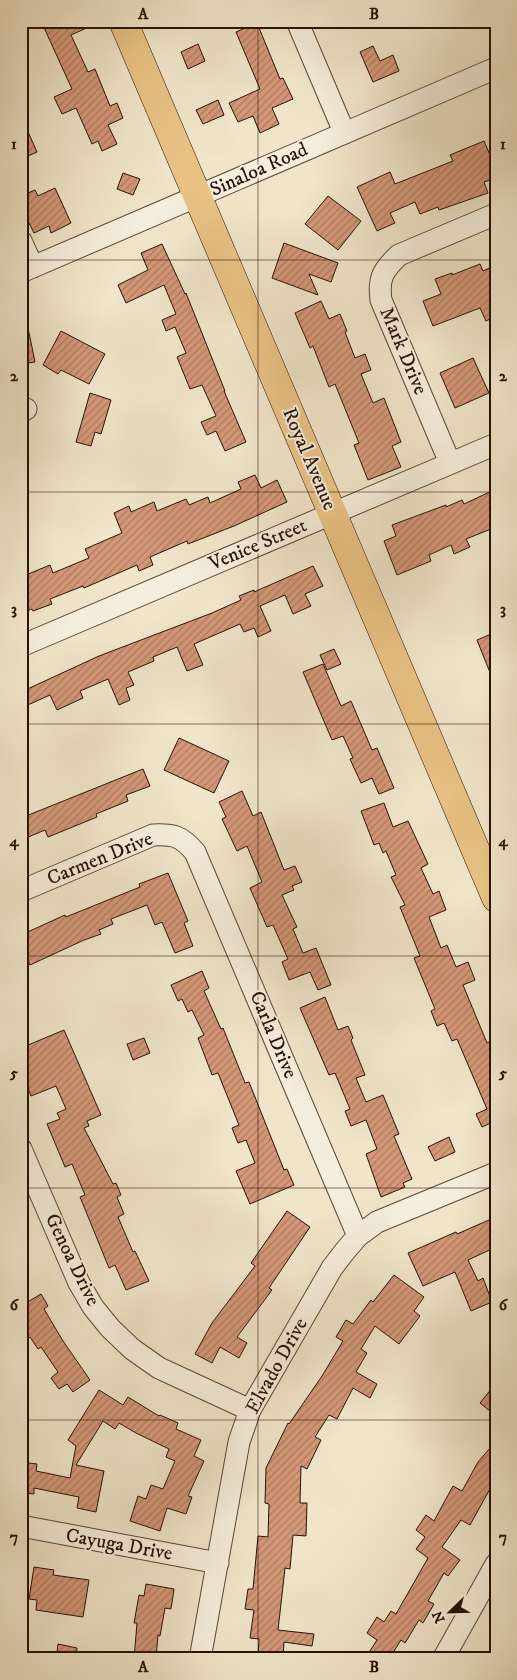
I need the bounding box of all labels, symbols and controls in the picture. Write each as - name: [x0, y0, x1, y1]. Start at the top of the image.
- text: A: [137, 4, 149, 24]
- text: B: [369, 4, 379, 24]
- text: 1: [11, 134, 17, 154]
- text: 1: [500, 134, 506, 154]
- street label: Sinaloa Road: [206, 137, 312, 203]
- street label: Mark Drive: [373, 303, 433, 399]
- text: 2: [10, 366, 19, 386]
- text: 2: [499, 366, 508, 386]
- street label: Royal Avenue: [276, 404, 342, 514]
- street label: Venice Street: [204, 513, 311, 577]
- text: 3: [11, 599, 17, 619]
- text: 3: [500, 599, 506, 619]
- street label: Carmen Drive: [44, 826, 156, 892]
- text: 4: [8, 831, 19, 851]
- text: 4: [497, 831, 508, 851]
- street label: Carla Drive: [243, 988, 303, 1082]
- text: 5: [9, 1063, 18, 1083]
- text: 5: [498, 1063, 507, 1083]
- street label: Genoa Drive: [39, 1210, 105, 1310]
- text: 6: [10, 1295, 20, 1315]
- text: 6: [499, 1295, 509, 1315]
- street label: Elvado Drive: [240, 1314, 314, 1418]
- street label: Cayuga Drive: [64, 1523, 174, 1567]
- text: 7: [10, 1527, 18, 1547]
- text: 7: [499, 1527, 507, 1547]
- north arrow: [424, 1588, 474, 1638]
- text: N: [428, 1607, 449, 1625]
- text: A: [137, 1657, 149, 1677]
- text: B: [369, 1657, 379, 1677]

